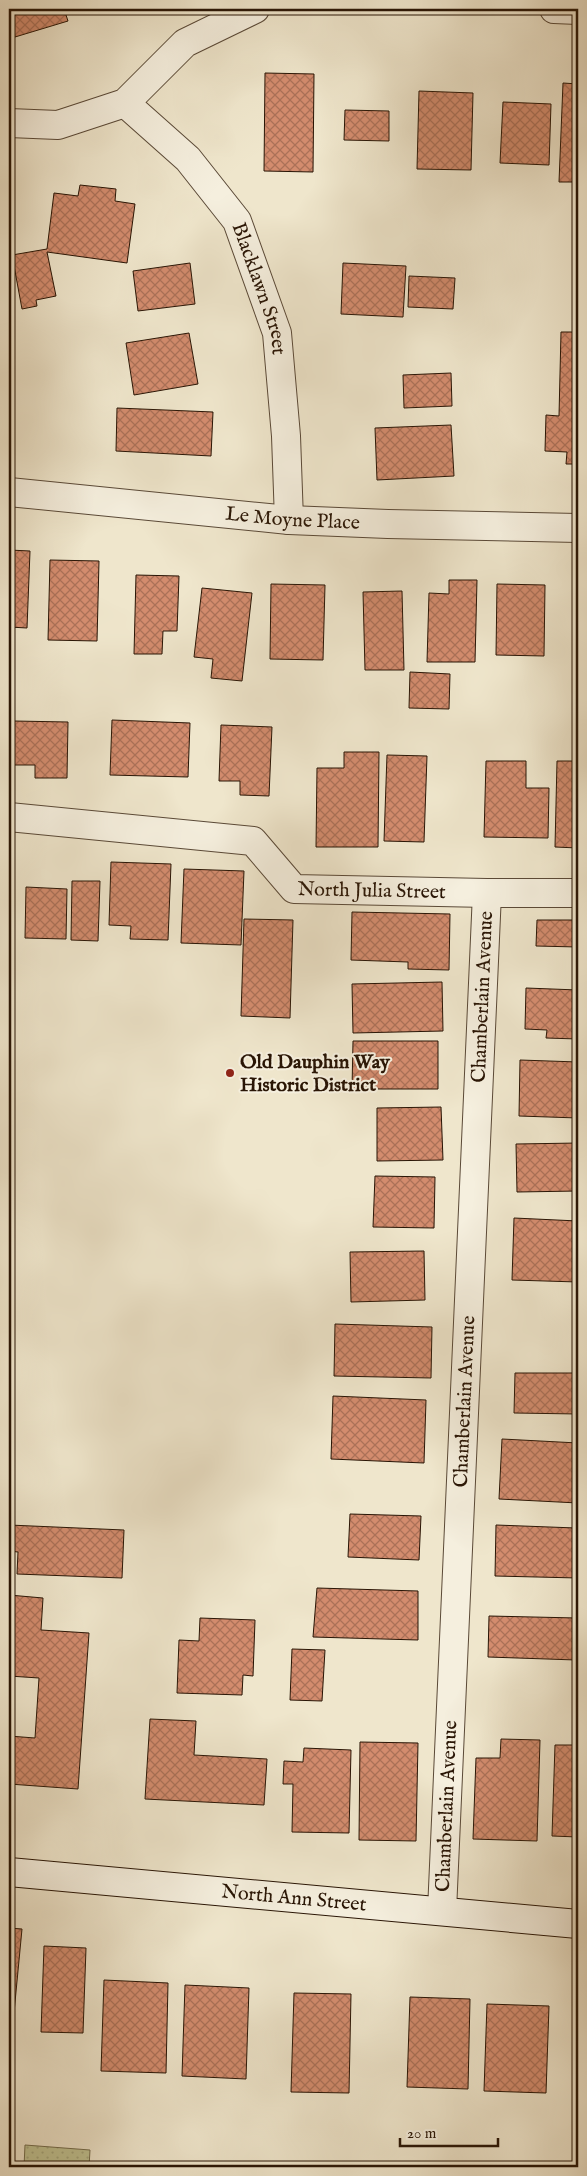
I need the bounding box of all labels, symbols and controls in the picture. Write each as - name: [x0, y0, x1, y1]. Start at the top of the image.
- street label: Blacklawn Street: [226, 219, 291, 356]
- street label: Le Moyne Place: [224, 501, 360, 535]
- street label: North Julia Street: [297, 877, 446, 905]
- street label: Chamberlain Avenue: [466, 910, 499, 1083]
- place label: Old Dauphin Way Historic District: [240, 1050, 391, 1098]
- marker: Old Dauphin Way Historic District: [224, 1067, 236, 1079]
- street label: Chamberlain Avenue: [448, 1315, 481, 1488]
- street label: Chamberlain Avenue: [430, 1720, 463, 1893]
- street label: North Ann Street: [220, 1879, 368, 1917]
- scale bar: [400, 2116, 497, 2148]
- text: 20 m: [407, 2124, 437, 2143]

